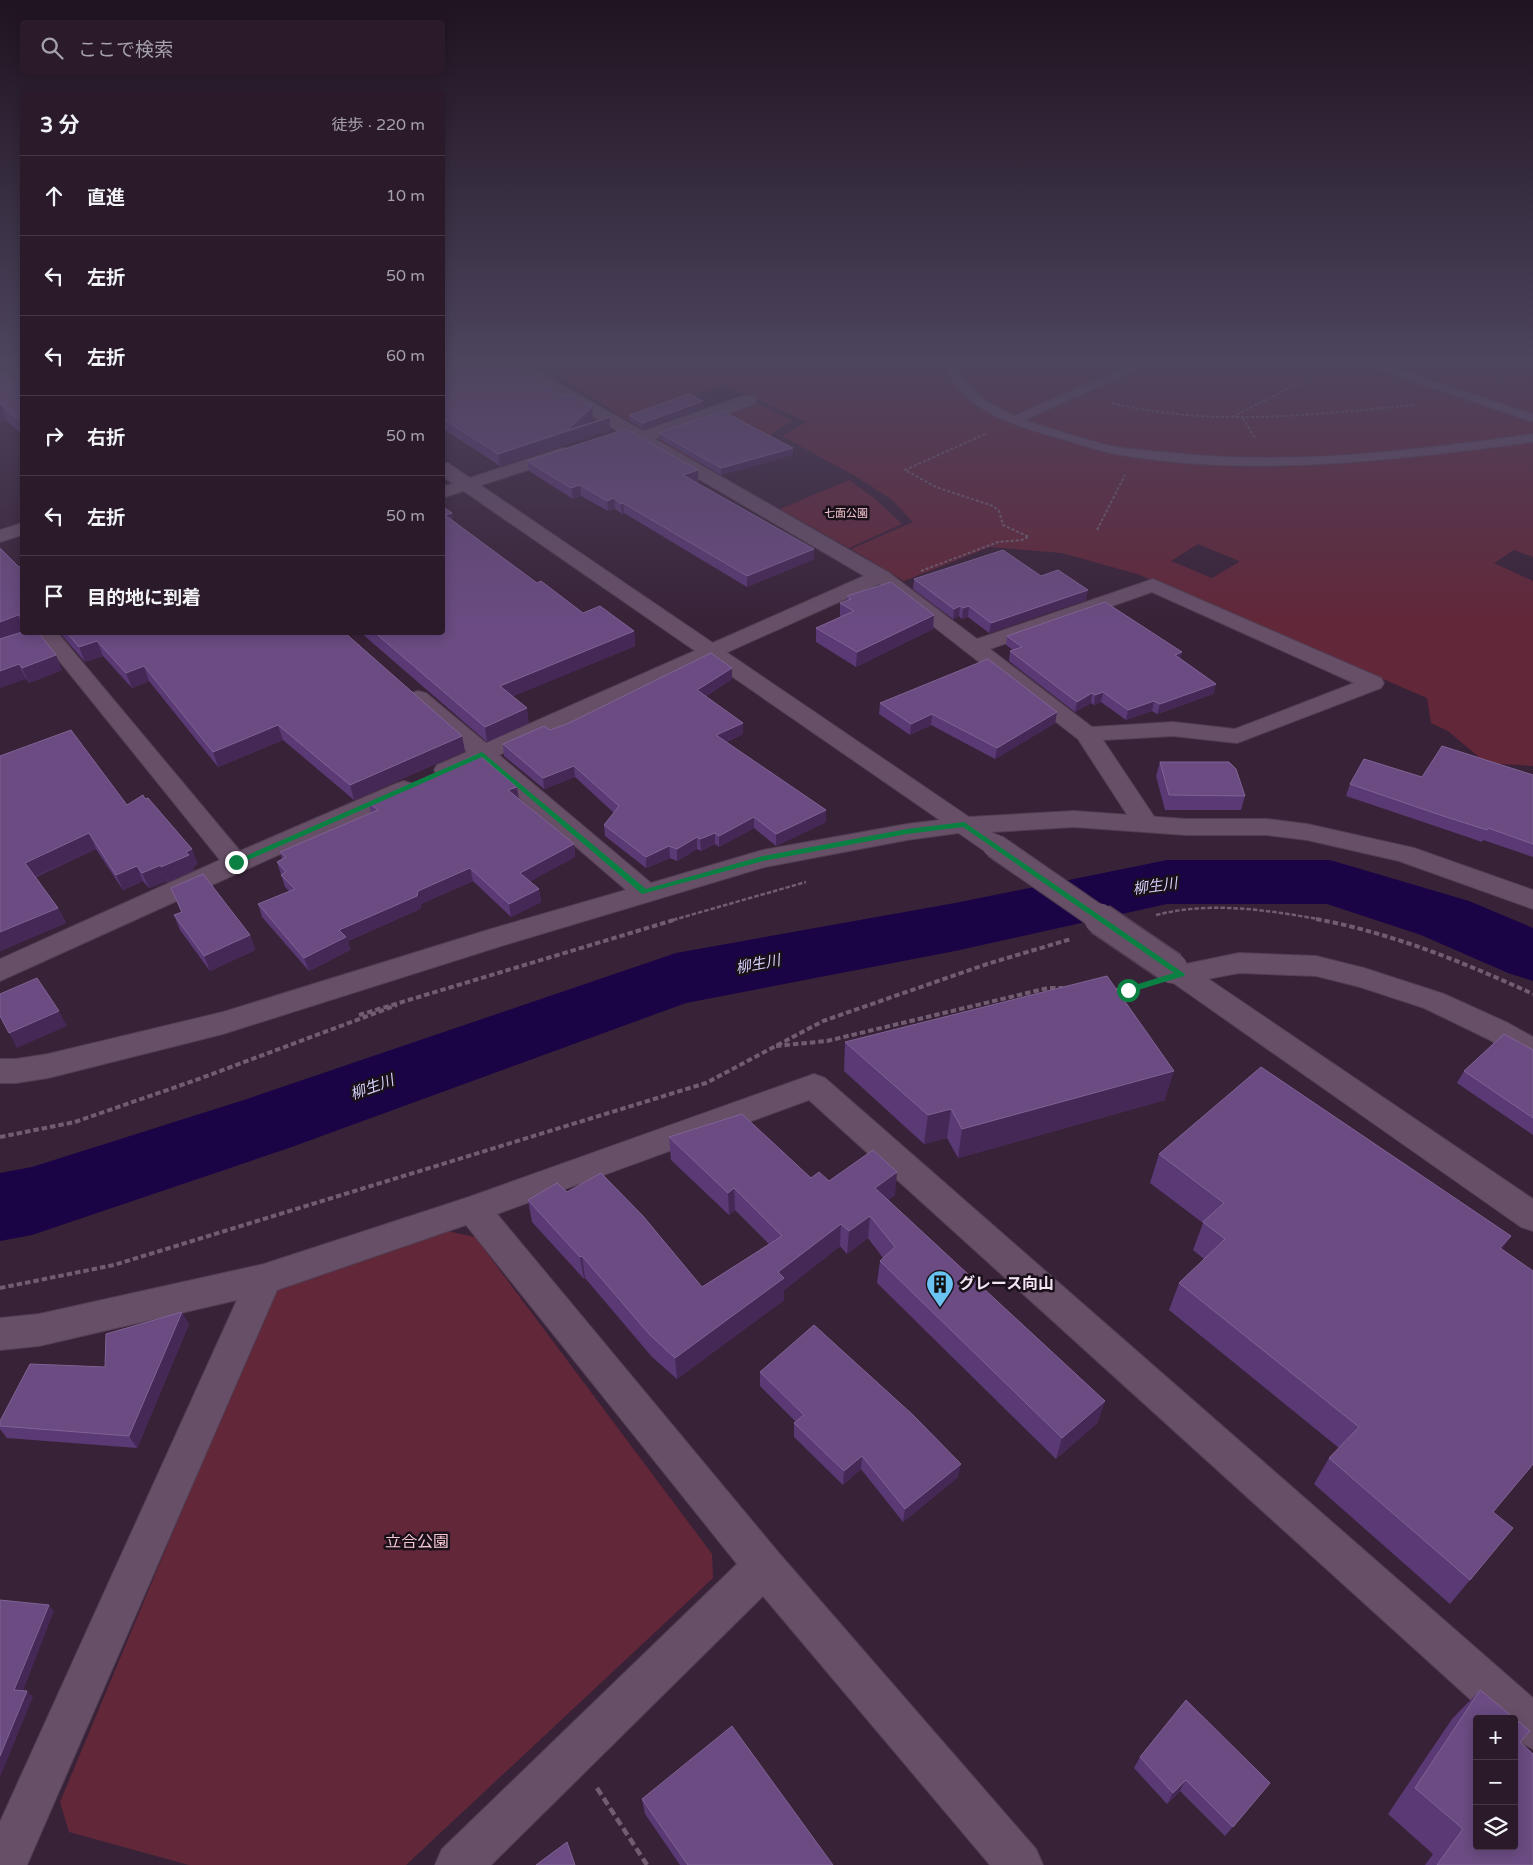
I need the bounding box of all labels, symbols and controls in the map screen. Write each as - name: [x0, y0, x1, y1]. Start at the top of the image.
- search box: [20, 20, 445, 75]
- icon: search: [38, 34, 66, 62]
- text: ここで検索: [78, 39, 173, 61]
- text: 3 分: [40, 113, 80, 138]
- text: 徒歩 · 220 m: [332, 115, 425, 135]
- icon: ahead: [40, 182, 68, 210]
- text: 10 m: [386, 186, 425, 206]
- text: 直進: [87, 187, 125, 209]
- icon: left: [40, 262, 68, 290]
- text: 50 m: [386, 266, 425, 286]
- text: 左折: [87, 267, 125, 289]
- icon: left: [40, 342, 68, 370]
- text: 60 m: [386, 346, 425, 366]
- text: 左折: [87, 347, 125, 369]
- icon: right: [40, 422, 68, 450]
- text: 50 m: [386, 426, 425, 446]
- text: 右折: [87, 427, 125, 449]
- icon: left: [40, 502, 68, 530]
- text: 50 m: [386, 506, 425, 526]
- text: 左折: [87, 507, 125, 529]
- park label: 七面公園: [824, 507, 868, 520]
- icon: arrive: [40, 582, 68, 610]
- text: 目的地に到着: [87, 587, 201, 609]
- route end: [225, 851, 248, 874]
- water label: 柳生川: [1131, 874, 1181, 898]
- water label: 柳生川: [734, 950, 784, 977]
- route start: [1117, 979, 1140, 1002]
- water label: 柳生川: [348, 1070, 398, 1103]
- building icon: グレース向山: [925, 1269, 955, 1308]
- place label: グレース向山: [959, 1274, 1054, 1294]
- park label: 立合公園: [385, 1532, 449, 1552]
- map controls: [1473, 1715, 1518, 1850]
- button: +: [1473, 1715, 1518, 1760]
- button: −: [1473, 1760, 1518, 1805]
- button: layers: [1473, 1805, 1518, 1850]

